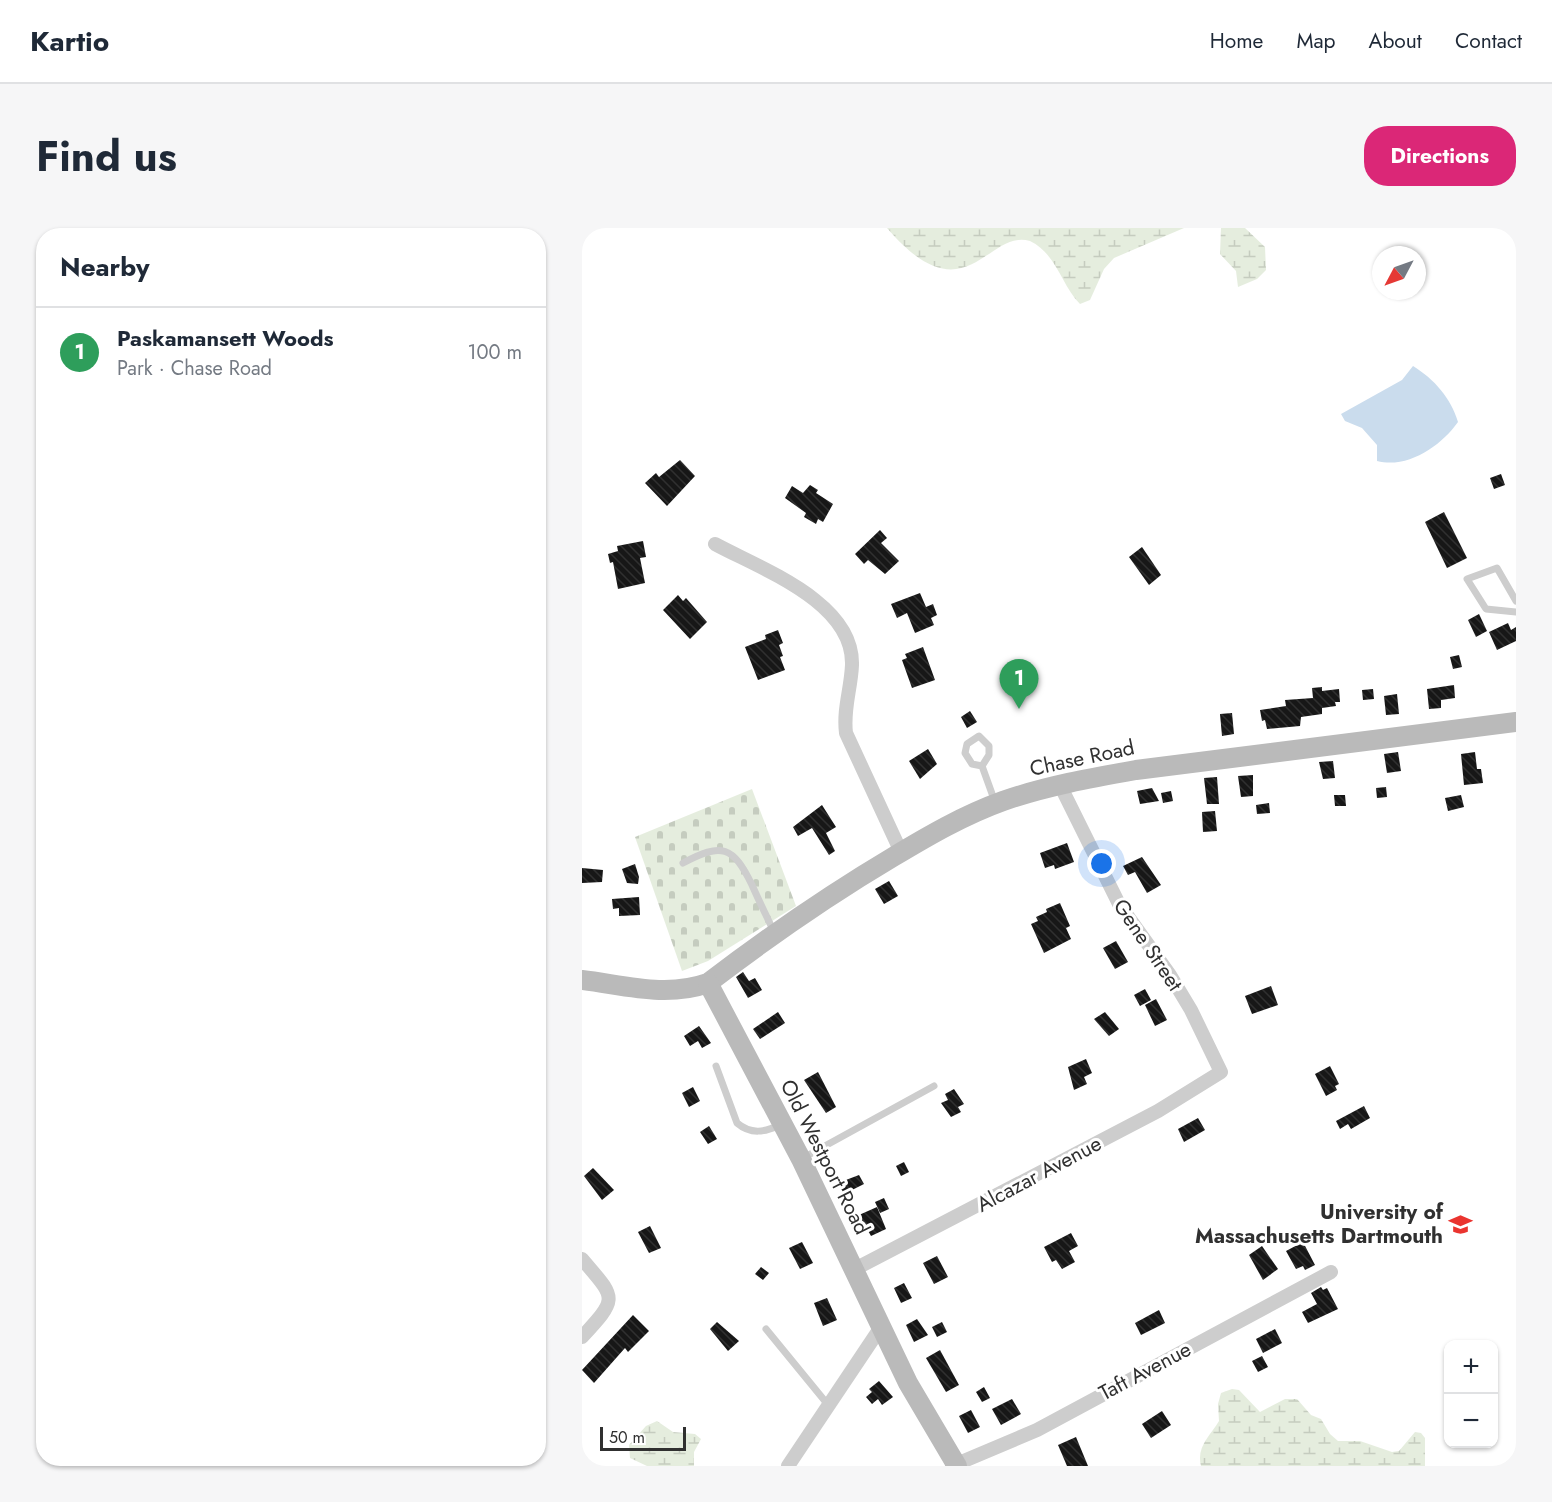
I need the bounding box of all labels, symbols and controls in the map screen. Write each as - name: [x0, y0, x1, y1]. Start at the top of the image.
- text: Kartio: [30, 21, 109, 62]
- text: Home: [1210, 26, 1263, 56]
- text: Map: [1296, 26, 1336, 56]
- text: About: [1369, 26, 1422, 56]
- text: Contact: [1455, 26, 1522, 56]
- text: Find us: [36, 126, 177, 187]
- button: Directions: [1364, 126, 1516, 186]
- north arrow: [1372, 246, 1426, 300]
- text: Nearby: [60, 248, 149, 286]
- text: Paskamansett Woods: [117, 322, 334, 354]
- text: 1: [74, 338, 85, 367]
- text: 100 m: [467, 338, 522, 367]
- text: Park · Chase Road: [117, 354, 272, 383]
- pin: 1: [1000, 660, 1038, 709]
- street label: Chase Road: [1027, 732, 1137, 784]
- your location: [1087, 849, 1116, 878]
- street label: Gene Street: [1106, 893, 1190, 997]
- street label: Old Westport Road: [773, 1074, 877, 1240]
- street label: Alcazar Avenue: [971, 1128, 1107, 1220]
- place label: University of Massachusetts Dartmouth: [1195, 1197, 1444, 1251]
- school or university icon: University of Massachusetts Dartmouth: [1448, 1211, 1474, 1237]
- street label: Taft Avenue: [1094, 1334, 1197, 1408]
- map controls: [1444, 1340, 1498, 1448]
- button: +: [1444, 1340, 1498, 1394]
- button: −: [1444, 1394, 1498, 1448]
- scale bar: [600, 1424, 686, 1452]
- text: 50 m: [609, 1426, 645, 1449]

